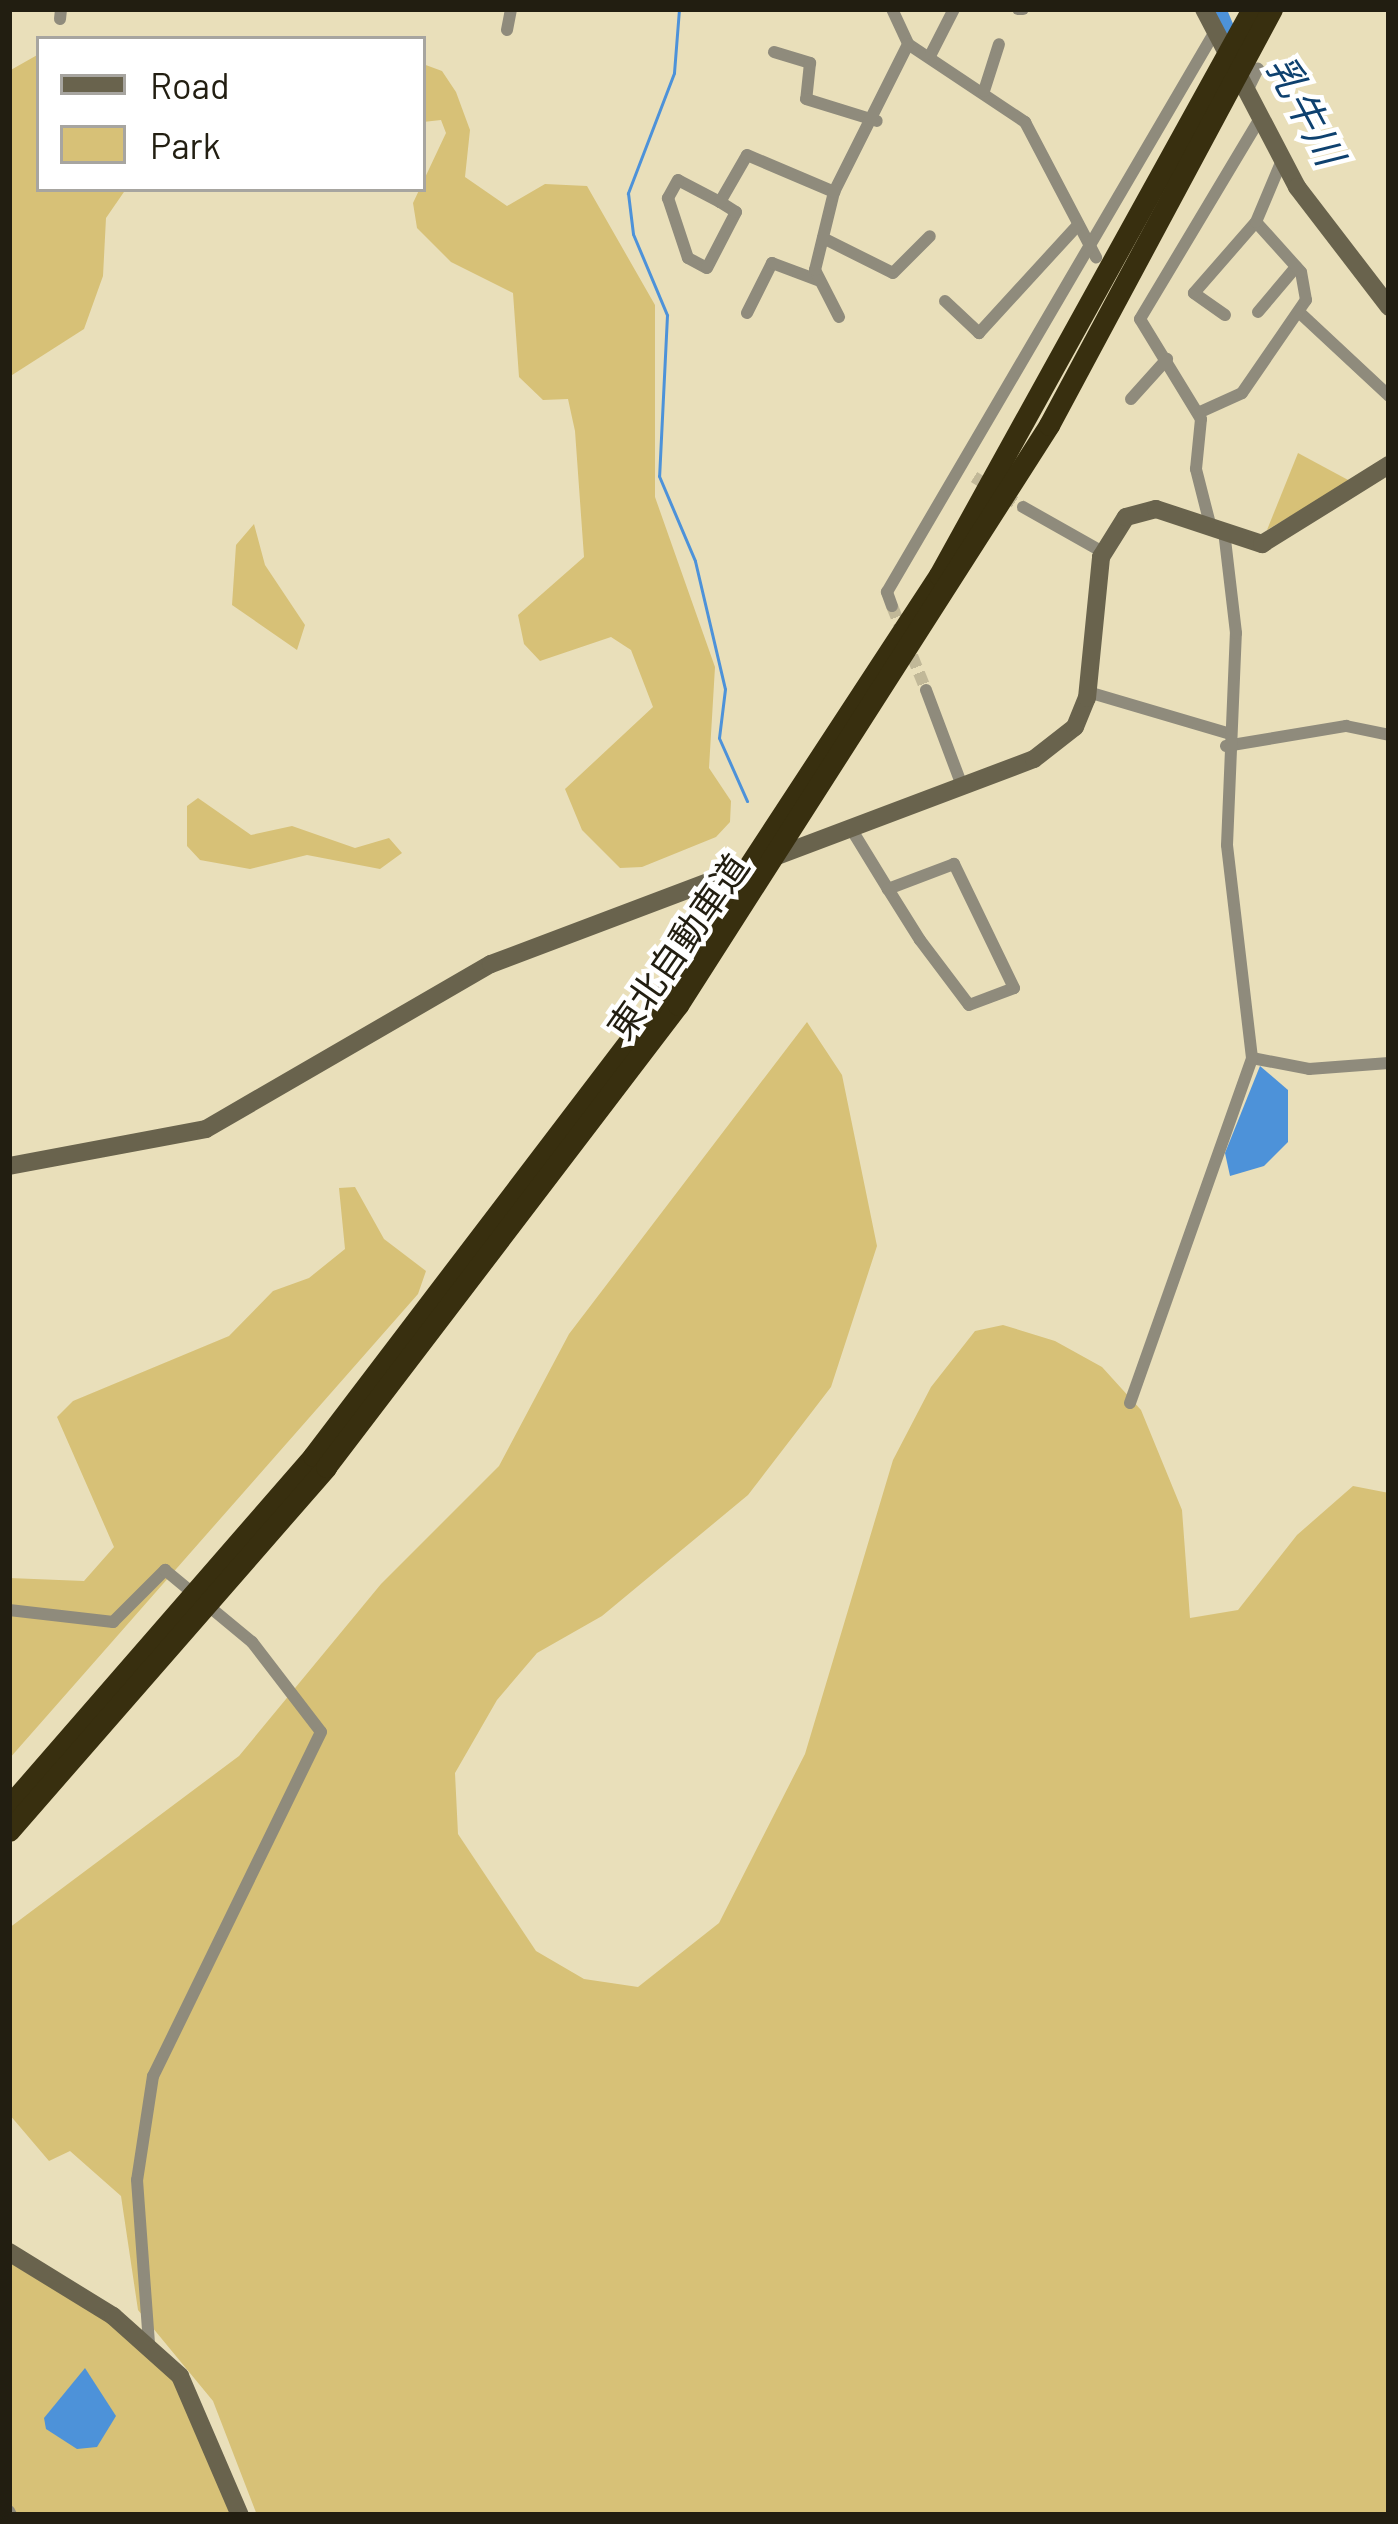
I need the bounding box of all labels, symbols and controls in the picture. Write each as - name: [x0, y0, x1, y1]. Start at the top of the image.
- legend: [36, 36, 426, 192]
- water label: 乳牛川: [1258, 47, 1354, 173]
- text: Road: [150, 63, 230, 106]
- text: Park: [150, 123, 221, 166]
- street label: 東北自動車道: [597, 845, 757, 1047]

